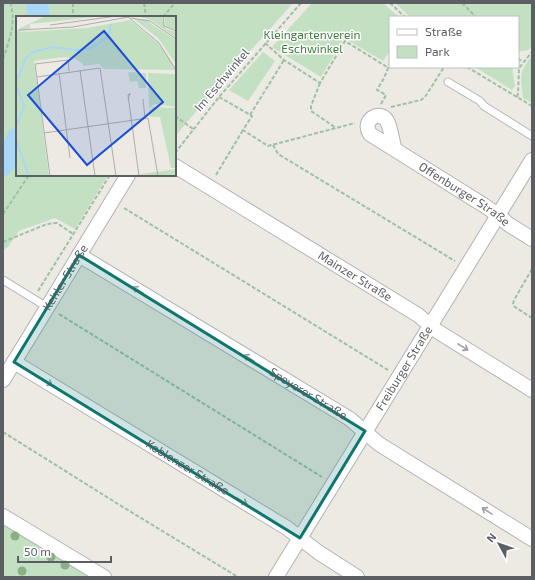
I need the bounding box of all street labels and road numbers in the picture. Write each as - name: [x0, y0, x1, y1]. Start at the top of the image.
- street label: Im Eschwinkel: [191, 45, 252, 114]
- street label: Offenburger Straße: [417, 158, 513, 228]
- street label: Kehler Straße: [39, 241, 90, 313]
- street label: Mainzer Straße: [316, 247, 395, 303]
- street label: Freiburger Straße: [372, 323, 435, 412]
- street label: Speyerer Straße: [267, 364, 350, 422]
- street label: Koblenzer Straße: [144, 436, 232, 497]

